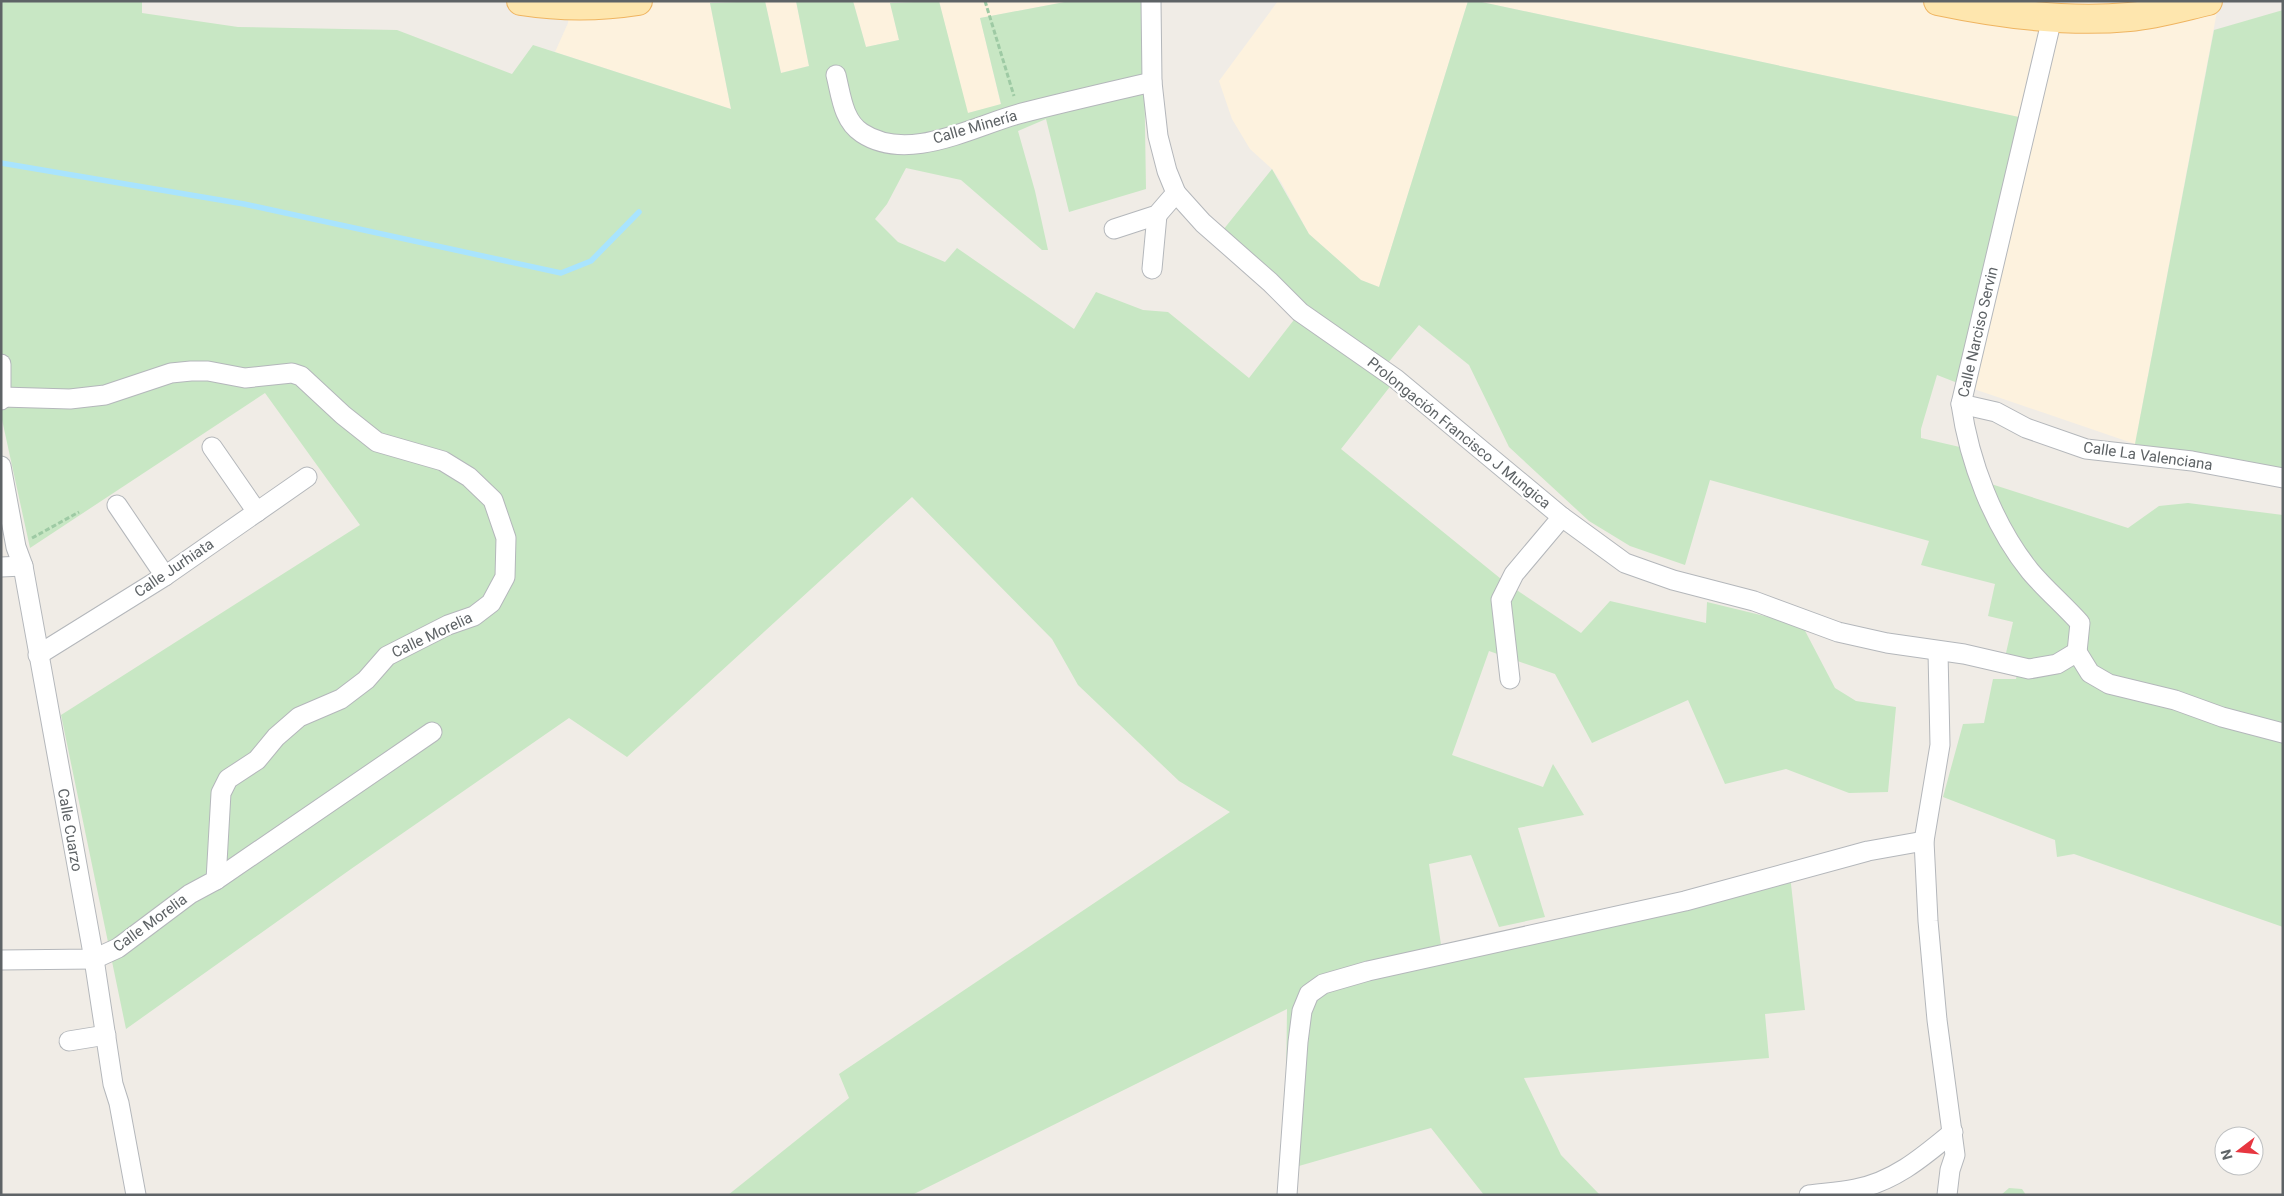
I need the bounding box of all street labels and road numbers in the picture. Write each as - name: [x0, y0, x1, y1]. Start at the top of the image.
- street label: Calle Minería: [931, 106, 1019, 148]
- street label: Calle Narciso Servin: [1954, 265, 2002, 399]
- street label: Prolongación Francisco J Mungica: [1364, 353, 1554, 513]
- street label: Calle La Valenciana: [2082, 438, 2214, 474]
- street label: Calle Jurhiata: [131, 535, 217, 601]
- street label: Calle Morelia: [389, 608, 475, 662]
- street label: Calle Cuarzo: [54, 787, 86, 873]
- street label: Calle Morelia: [110, 890, 190, 956]

